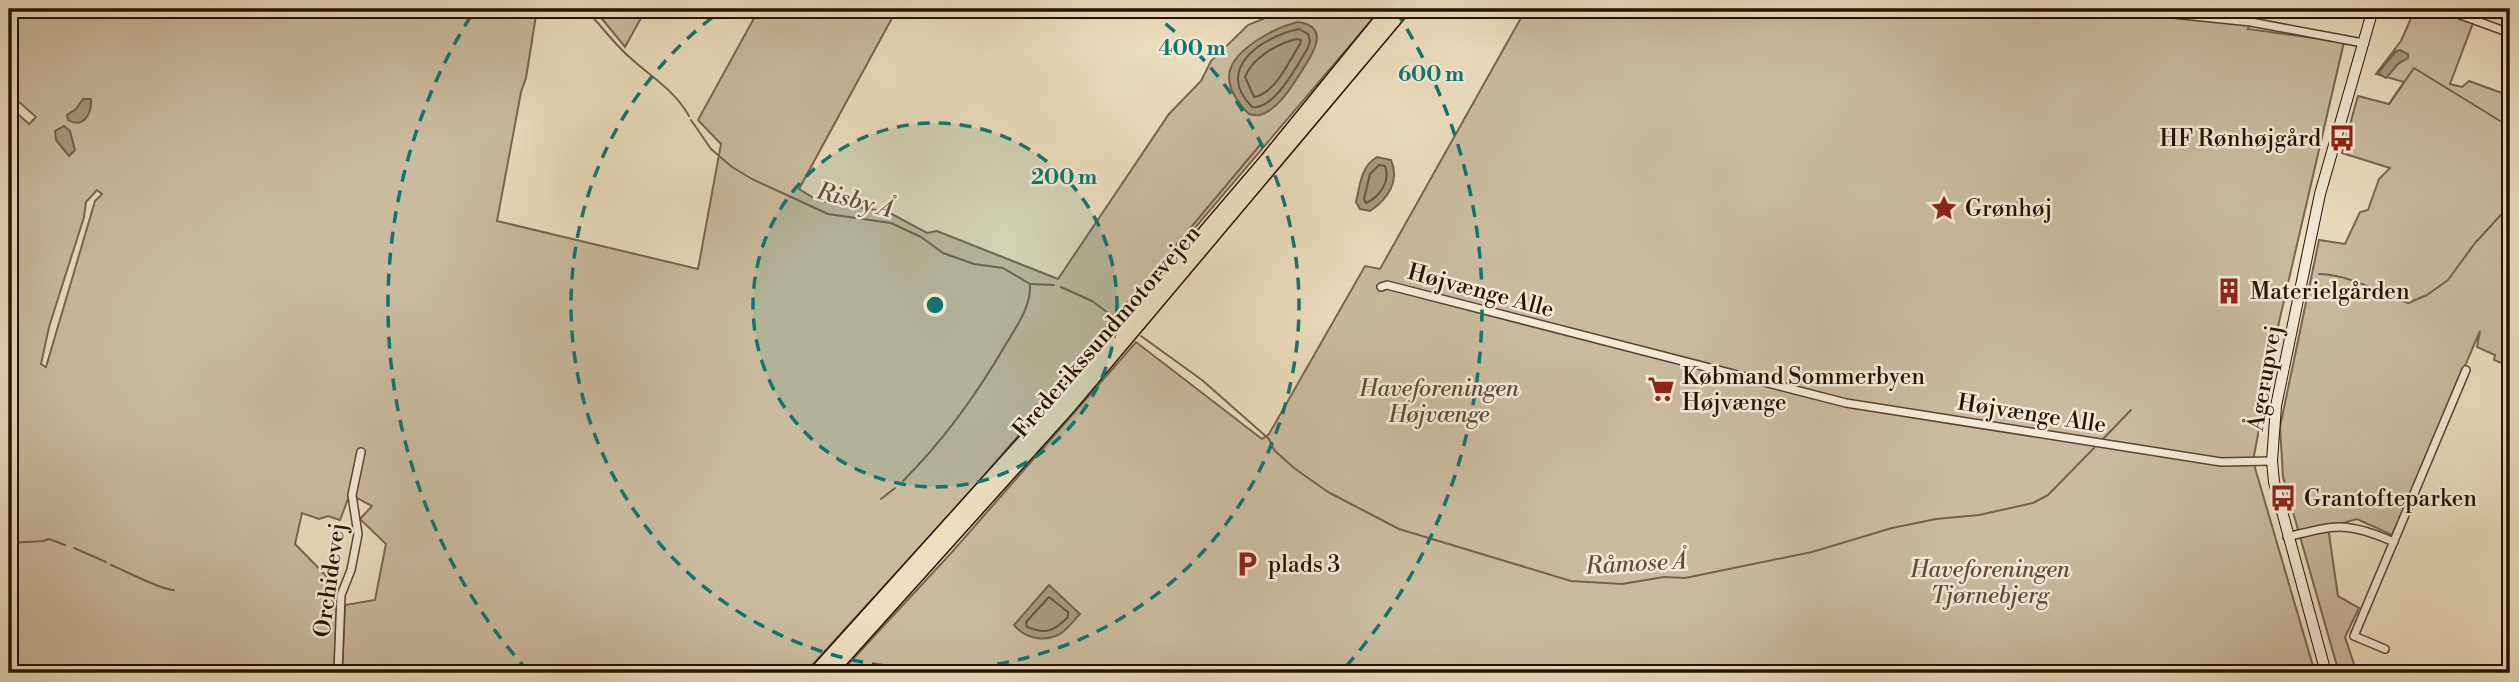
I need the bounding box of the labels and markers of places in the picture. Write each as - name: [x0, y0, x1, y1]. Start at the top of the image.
- bus stop icon: HF Rønhøjgård: [2327, 123, 2357, 153]
- place label: HF Rønhøjgård: [2160, 125, 2321, 153]
- place icon: Grønhøj: [1929, 193, 1959, 223]
- place label: Grønhøj: [1965, 195, 2052, 223]
- building icon: Materielgården: [2214, 276, 2244, 306]
- place label: Materielgården: [2250, 278, 2410, 306]
- centre of rings: [923, 293, 947, 317]
- place label: Købmand Sommerbyen Højvænge: [1682, 363, 1925, 417]
- supermarket icon: Købmand Sommerbyen Højvænge: [1646, 374, 1676, 404]
- bus stop icon: Grantofteparken: [2268, 483, 2298, 513]
- place label: Grantofteparken: [2304, 485, 2477, 513]
- parking icon: plads 3: [1232, 549, 1262, 579]
- place label: plads 3: [1268, 551, 1340, 579]

